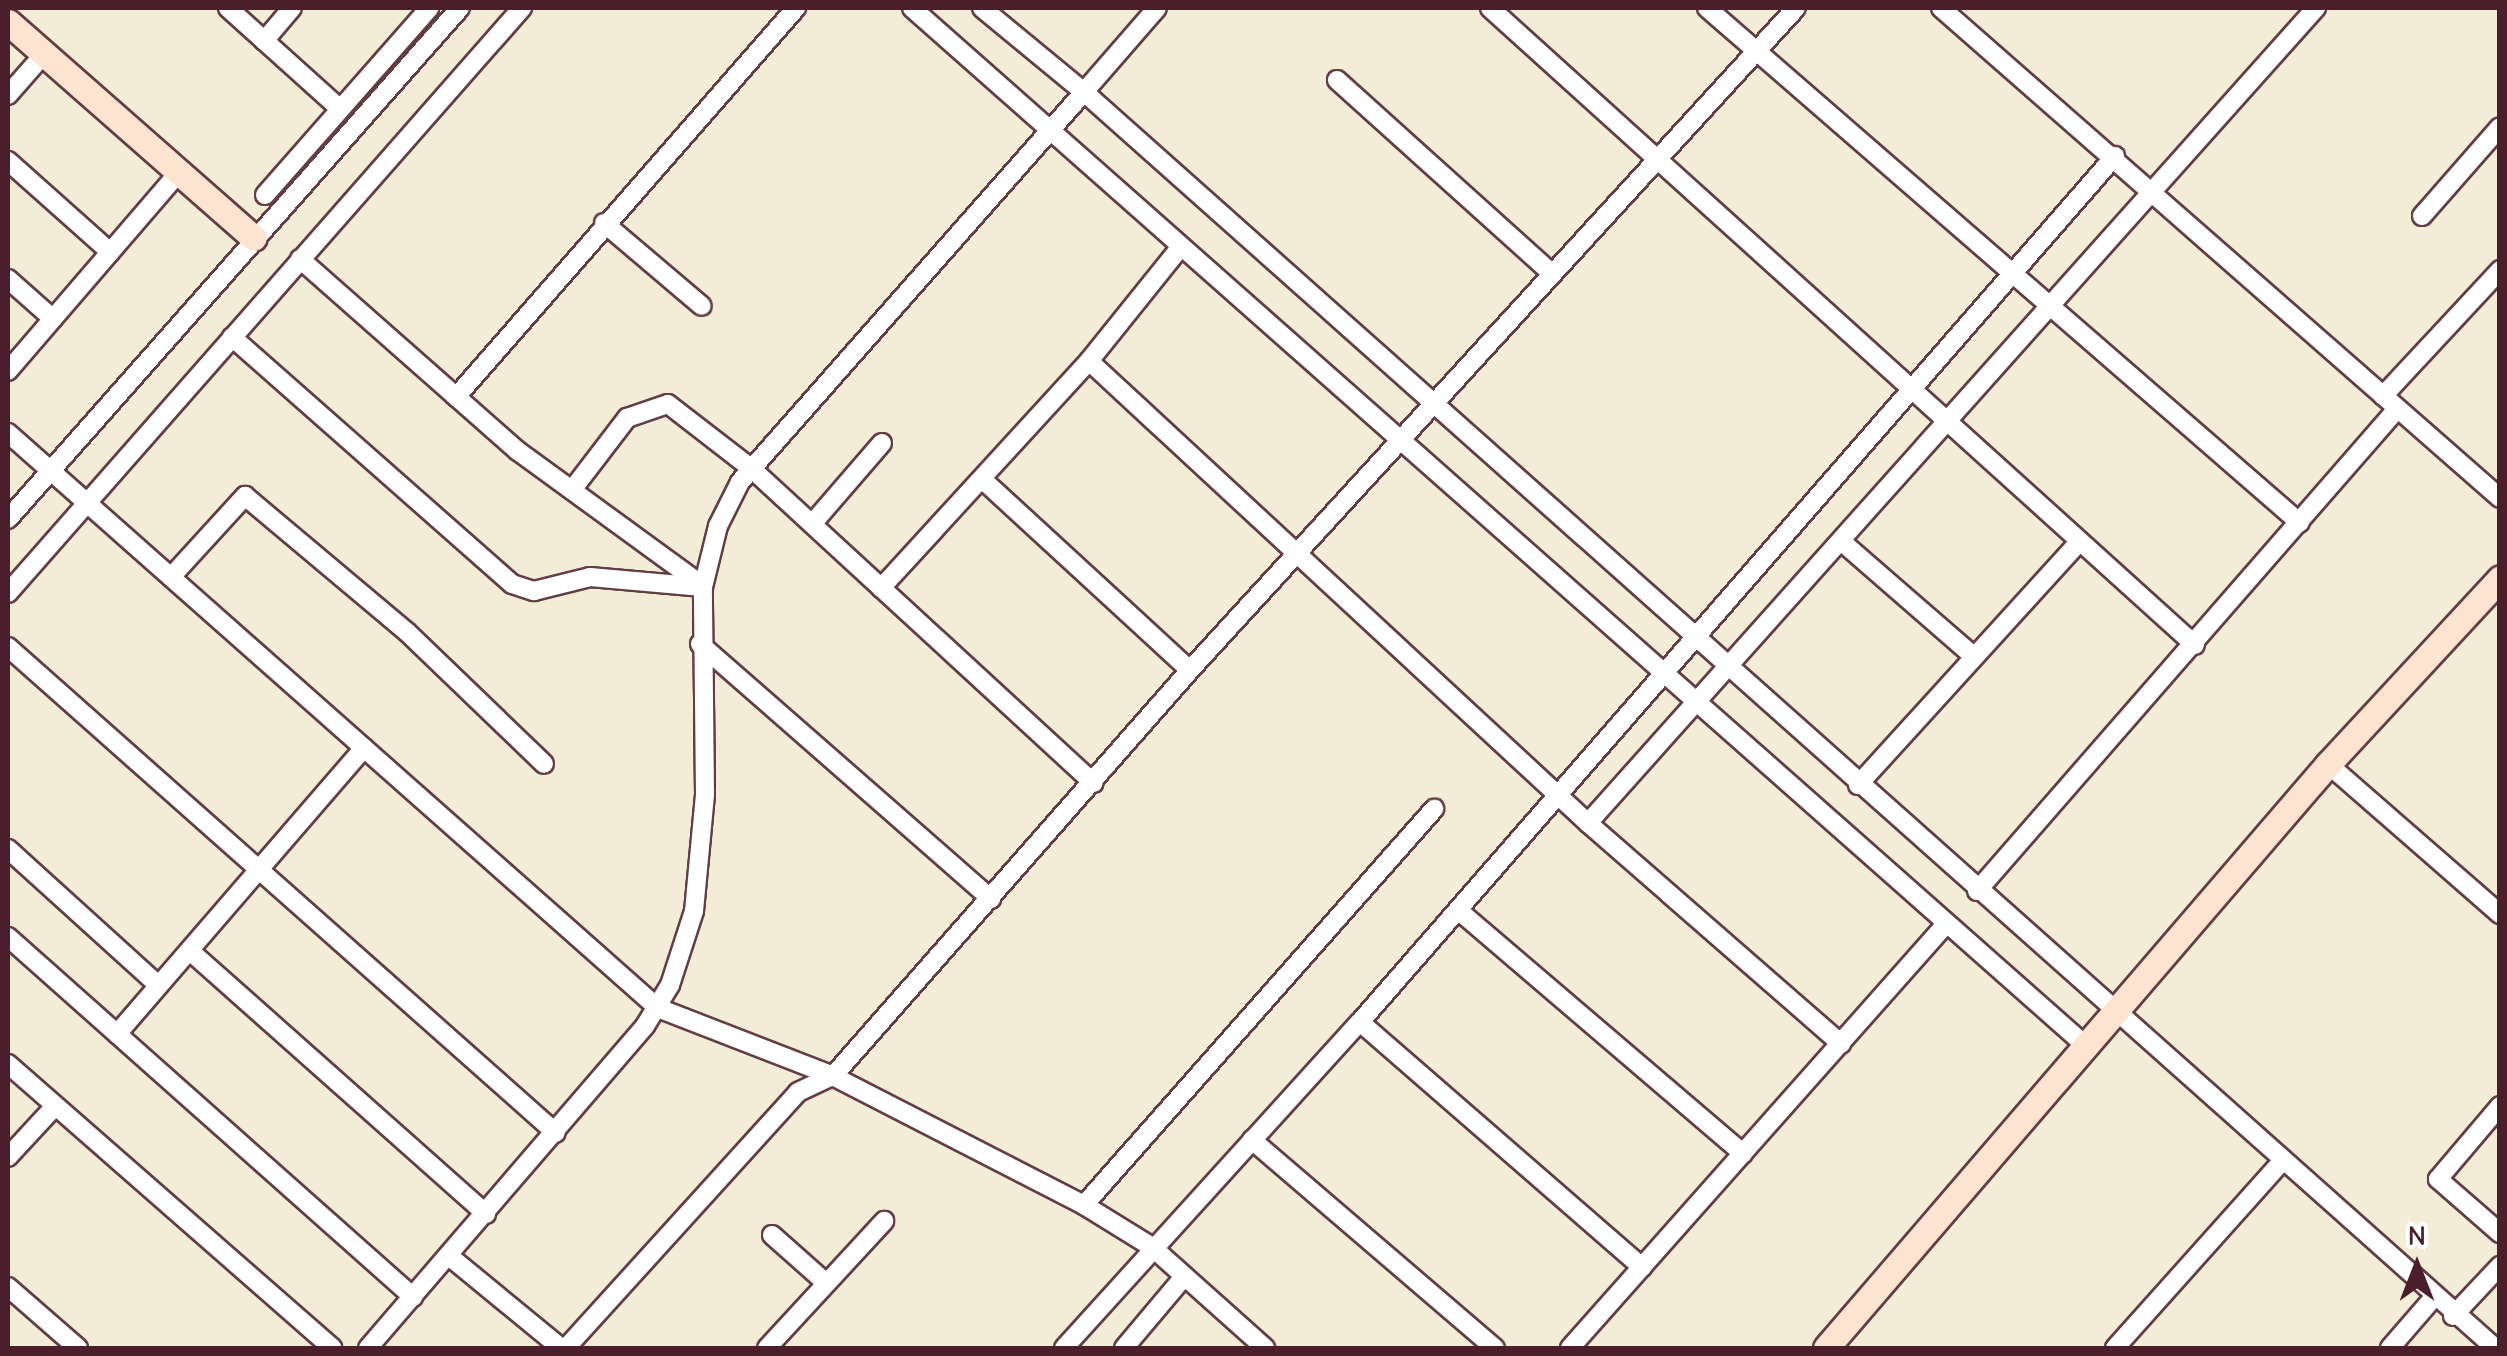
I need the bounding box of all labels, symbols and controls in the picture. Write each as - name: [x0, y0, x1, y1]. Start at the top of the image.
- north arrow: [2367, 1216, 2467, 1316]
- text: N: [2408, 1220, 2426, 1252]

